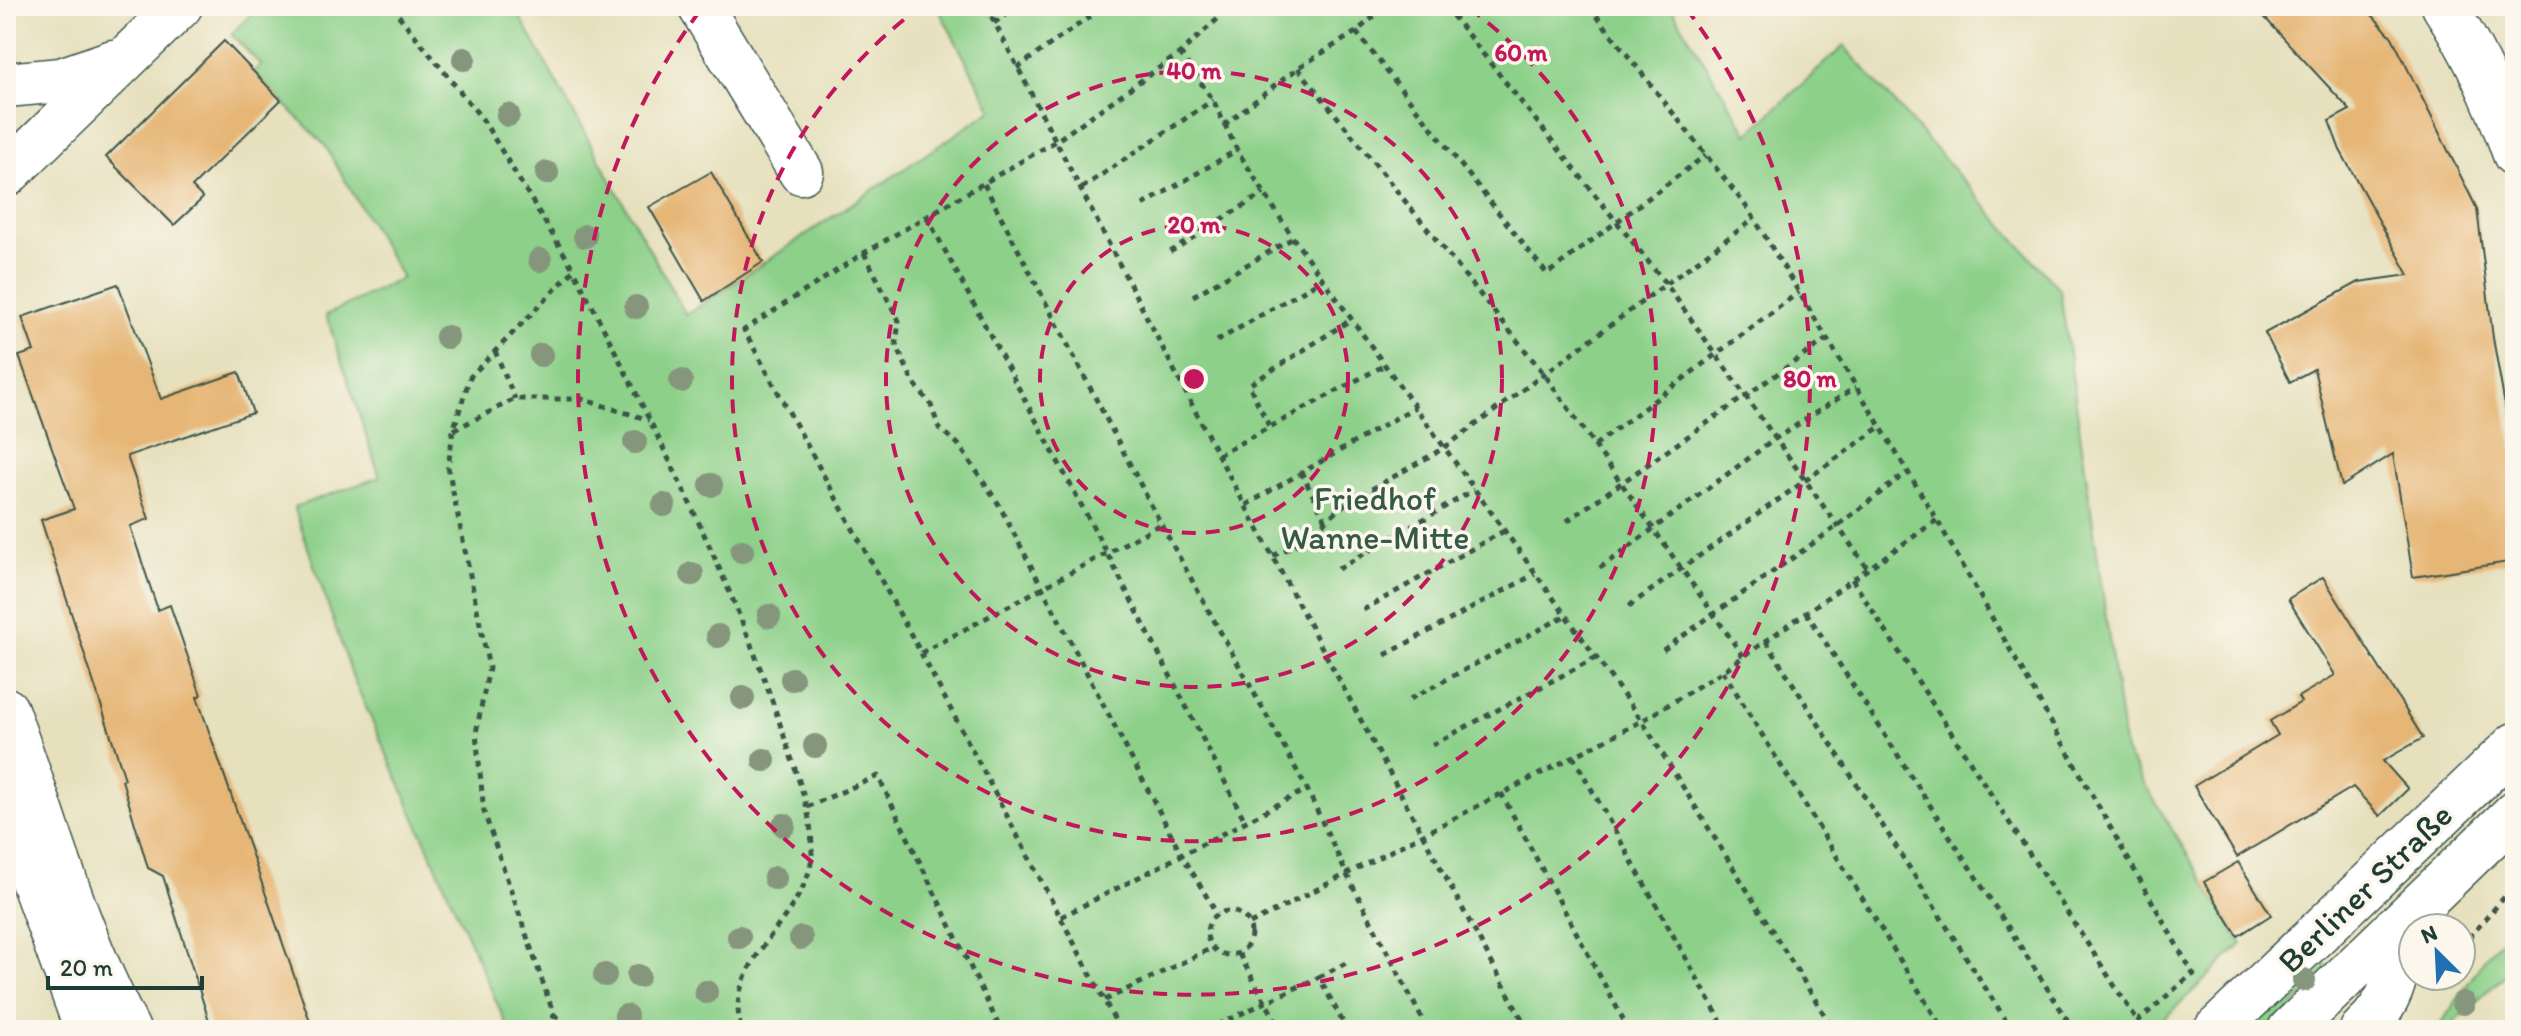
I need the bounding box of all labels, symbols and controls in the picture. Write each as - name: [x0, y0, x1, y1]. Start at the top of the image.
- text: 60 m: [1494, 38, 1548, 67]
- text: 40 m: [1167, 56, 1222, 85]
- text: 20 m: [1168, 210, 1221, 239]
- text: 80 m: [1783, 364, 1838, 393]
- centre of rings: [1180, 365, 1208, 393]
- park label: Friedhof Wanne-Mitte: [1280, 478, 1470, 558]
- street label: Berliner Straße: [2269, 794, 2461, 982]
- north arrow: [2397, 912, 2477, 992]
- text: N: [2417, 919, 2441, 950]
- scale bar: [48, 940, 202, 990]
- text: 20 m: [60, 953, 113, 982]

